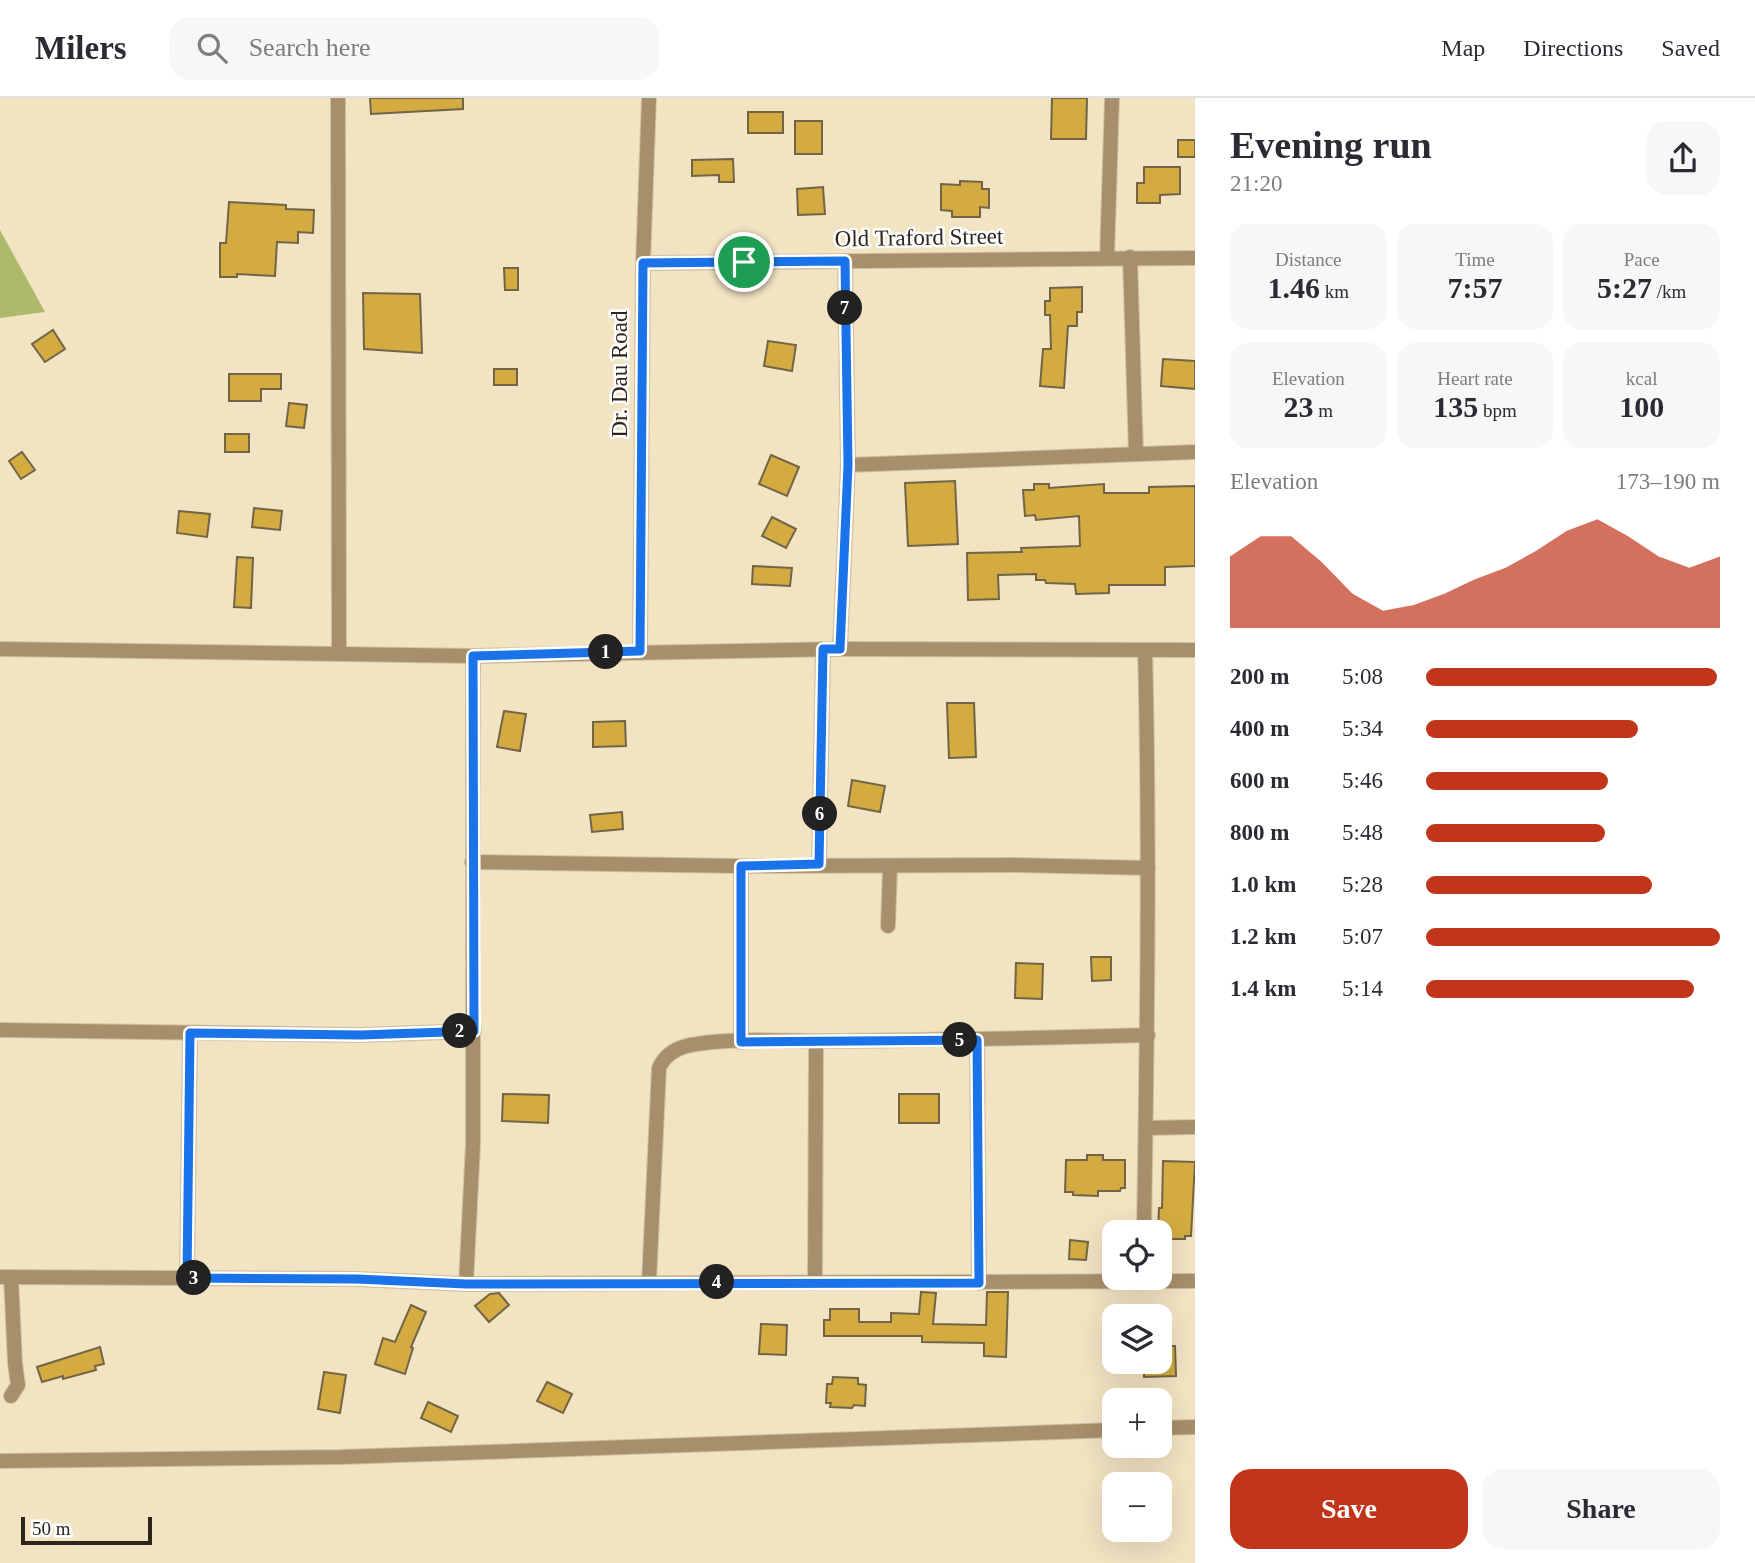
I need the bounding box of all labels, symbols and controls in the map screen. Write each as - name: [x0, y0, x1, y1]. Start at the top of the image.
- search box: [169, 17, 659, 80]
- icon: search: [193, 29, 231, 67]
- text: Milers: [35, 30, 127, 66]
- text: Search here: [249, 33, 371, 62]
- text: Map: [1441, 35, 1485, 61]
- text: Directions: [1523, 35, 1623, 61]
- text: Saved: [1661, 35, 1720, 61]
- button: share: [1646, 121, 1720, 195]
- text: Evening run: [1230, 124, 1432, 166]
- text: 21:20: [1230, 171, 1282, 196]
- street label: Old Traford Street: [834, 224, 1004, 251]
- pin: [714, 232, 774, 292]
- icon: arrive: [725, 243, 763, 281]
- text: Distance: [1275, 249, 1342, 270]
- text: Time: [1455, 249, 1495, 270]
- text: Pace: [1624, 249, 1660, 270]
- text: 1.46: [1268, 271, 1320, 304]
- text: 7:57: [1447, 271, 1502, 304]
- text: 5:27: [1597, 271, 1652, 304]
- text: km: [1320, 281, 1349, 302]
- text: /km: [1652, 281, 1686, 302]
- pin: 7: [828, 290, 862, 326]
- text: 7: [840, 297, 849, 318]
- street label: Dr. Dau Road: [607, 310, 632, 438]
- text: Elevation: [1272, 368, 1345, 389]
- text: Heart rate: [1437, 368, 1513, 389]
- text: kcal: [1626, 368, 1657, 389]
- text: 23: [1284, 390, 1314, 423]
- text: 135: [1433, 390, 1478, 423]
- text: 100: [1619, 390, 1664, 423]
- text: m: [1314, 400, 1333, 421]
- text: bpm: [1478, 400, 1517, 421]
- text: Elevation: [1230, 469, 1318, 494]
- text: 173–190 m: [1616, 469, 1720, 494]
- pin: 1: [588, 634, 624, 670]
- text: 1: [601, 641, 610, 662]
- text: 200 m: [1230, 664, 1289, 689]
- text: 5:08: [1342, 664, 1383, 689]
- text: 400 m: [1230, 716, 1289, 741]
- text: 5:34: [1342, 716, 1383, 741]
- text: 600 m: [1230, 768, 1289, 793]
- text: 5:46: [1342, 768, 1383, 793]
- pin: 6: [802, 796, 838, 832]
- text: 6: [815, 803, 824, 824]
- text: 800 m: [1230, 820, 1289, 845]
- text: 5:48: [1342, 820, 1383, 845]
- text: 1.0 km: [1230, 872, 1296, 897]
- text: 5:28: [1342, 872, 1383, 897]
- text: 1.2 km: [1230, 924, 1296, 949]
- text: 5:07: [1342, 924, 1383, 949]
- text: 1.4 km: [1230, 976, 1296, 1001]
- text: 5:14: [1342, 976, 1383, 1001]
- pin: 2: [442, 1014, 477, 1048]
- text: 2: [455, 1020, 464, 1041]
- pin: 5: [942, 1023, 978, 1058]
- text: 5: [955, 1029, 964, 1050]
- map controls: [1102, 1220, 1172, 1542]
- button: locate: [1102, 1220, 1172, 1290]
- pin: 3: [176, 1260, 212, 1296]
- pin: 4: [700, 1264, 734, 1300]
- text: 3: [189, 1267, 198, 1288]
- text: 4: [712, 1271, 721, 1292]
- button: layers: [1102, 1304, 1172, 1374]
- button: +: [1102, 1388, 1172, 1458]
- button: Save: [1230, 1469, 1468, 1549]
- button: Share: [1482, 1469, 1720, 1549]
- button: −: [1102, 1472, 1172, 1542]
- scale bar: [21, 1514, 152, 1546]
- text: 50 m: [32, 1518, 71, 1539]

